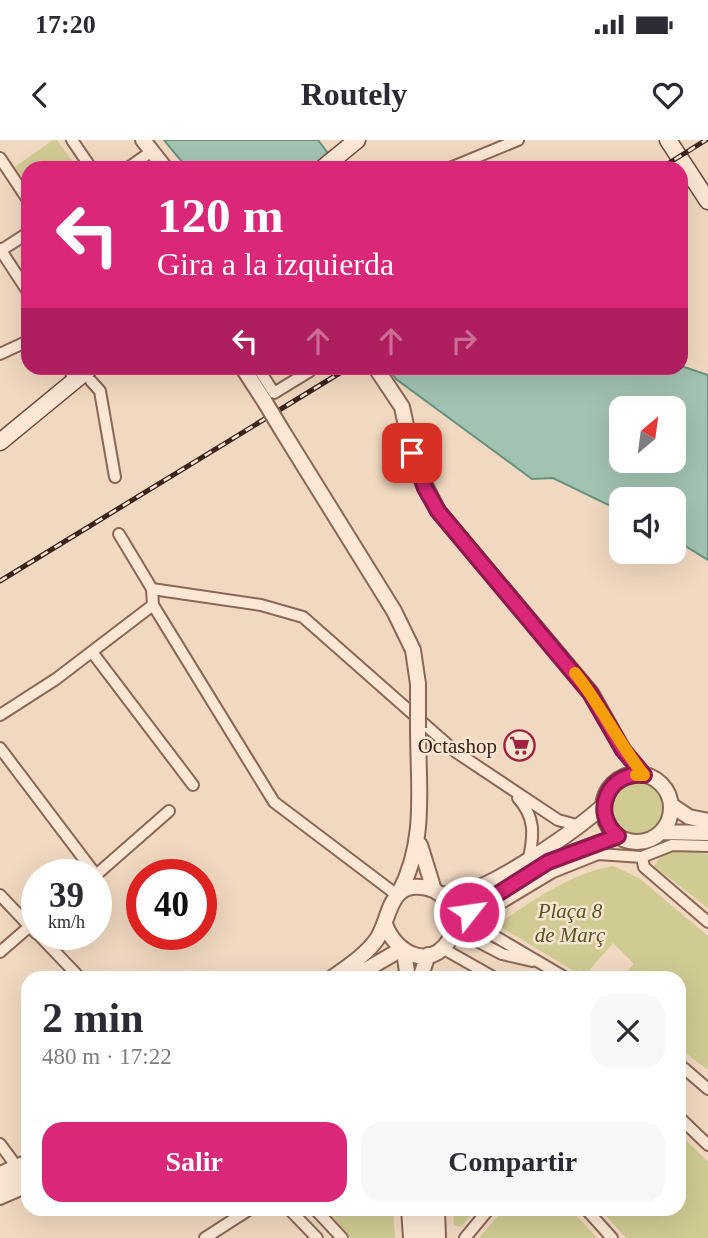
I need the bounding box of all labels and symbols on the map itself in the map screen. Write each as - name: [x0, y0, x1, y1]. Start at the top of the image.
- north arrow: [609, 396, 686, 472]
- pin: [382, 423, 442, 483]
- supermarket icon: Octashop: [503, 729, 537, 763]
- place label: Octashop: [418, 734, 497, 758]
- speed limit sign: 40: [126, 859, 217, 950]
- position arrow: [432, 875, 506, 949]
- park label: Plaça 8 de Març: [535, 899, 606, 947]

